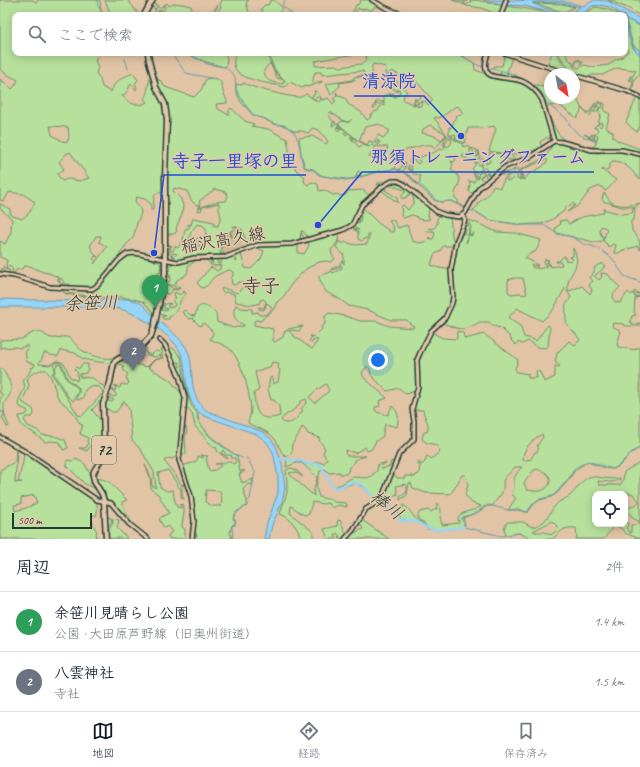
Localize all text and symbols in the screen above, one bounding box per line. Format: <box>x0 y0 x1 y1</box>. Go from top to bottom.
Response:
search box <box>12 12 628 56</box>
icon: search <box>26 23 48 45</box>
text: ここで検索 <box>58 26 133 45</box>
callout: 清涼院 <box>354 66 424 96</box>
north arrow <box>544 68 580 104</box>
text: 清涼院 <box>362 70 416 92</box>
callout: 那須トレーニングファーム <box>362 142 594 172</box>
callout: 寺子一里塚の里 <box>164 145 306 175</box>
text: 那須トレーニングファーム <box>370 146 586 168</box>
text: 寺子一里塚の里 <box>172 150 298 172</box>
street label: 稲沢高久線 <box>179 222 267 258</box>
district label: 寺子 <box>242 274 280 298</box>
pin: 1 <box>142 275 168 308</box>
water label: 余笹川 <box>64 291 118 315</box>
pin: 2 <box>120 338 146 371</box>
your location <box>368 350 388 370</box>
road number: 72 <box>92 436 116 464</box>
water label: 棒川 <box>366 485 408 525</box>
map controls <box>592 491 628 527</box>
button: locate <box>592 491 628 527</box>
scale bar <box>12 511 92 530</box>
text: 500 m <box>18 513 42 527</box>
text: 周辺 <box>16 557 50 578</box>
text: 2件 <box>605 559 624 575</box>
text: 余笹川見晴らし公園 <box>54 604 189 623</box>
text: 1 <box>26 614 32 630</box>
text: 1.4 km <box>594 614 624 630</box>
text: 公園 · 大田原芦野線（旧奥州街道） <box>54 626 258 642</box>
text: 八雲神社 <box>54 664 114 683</box>
text: 2 <box>26 674 32 690</box>
text: 1.5 km <box>594 674 624 690</box>
text: 寺社 <box>54 686 80 702</box>
tab: 地図 <box>92 720 114 760</box>
tab: 経路 <box>298 720 320 760</box>
tab: 保存済み <box>504 720 548 760</box>

